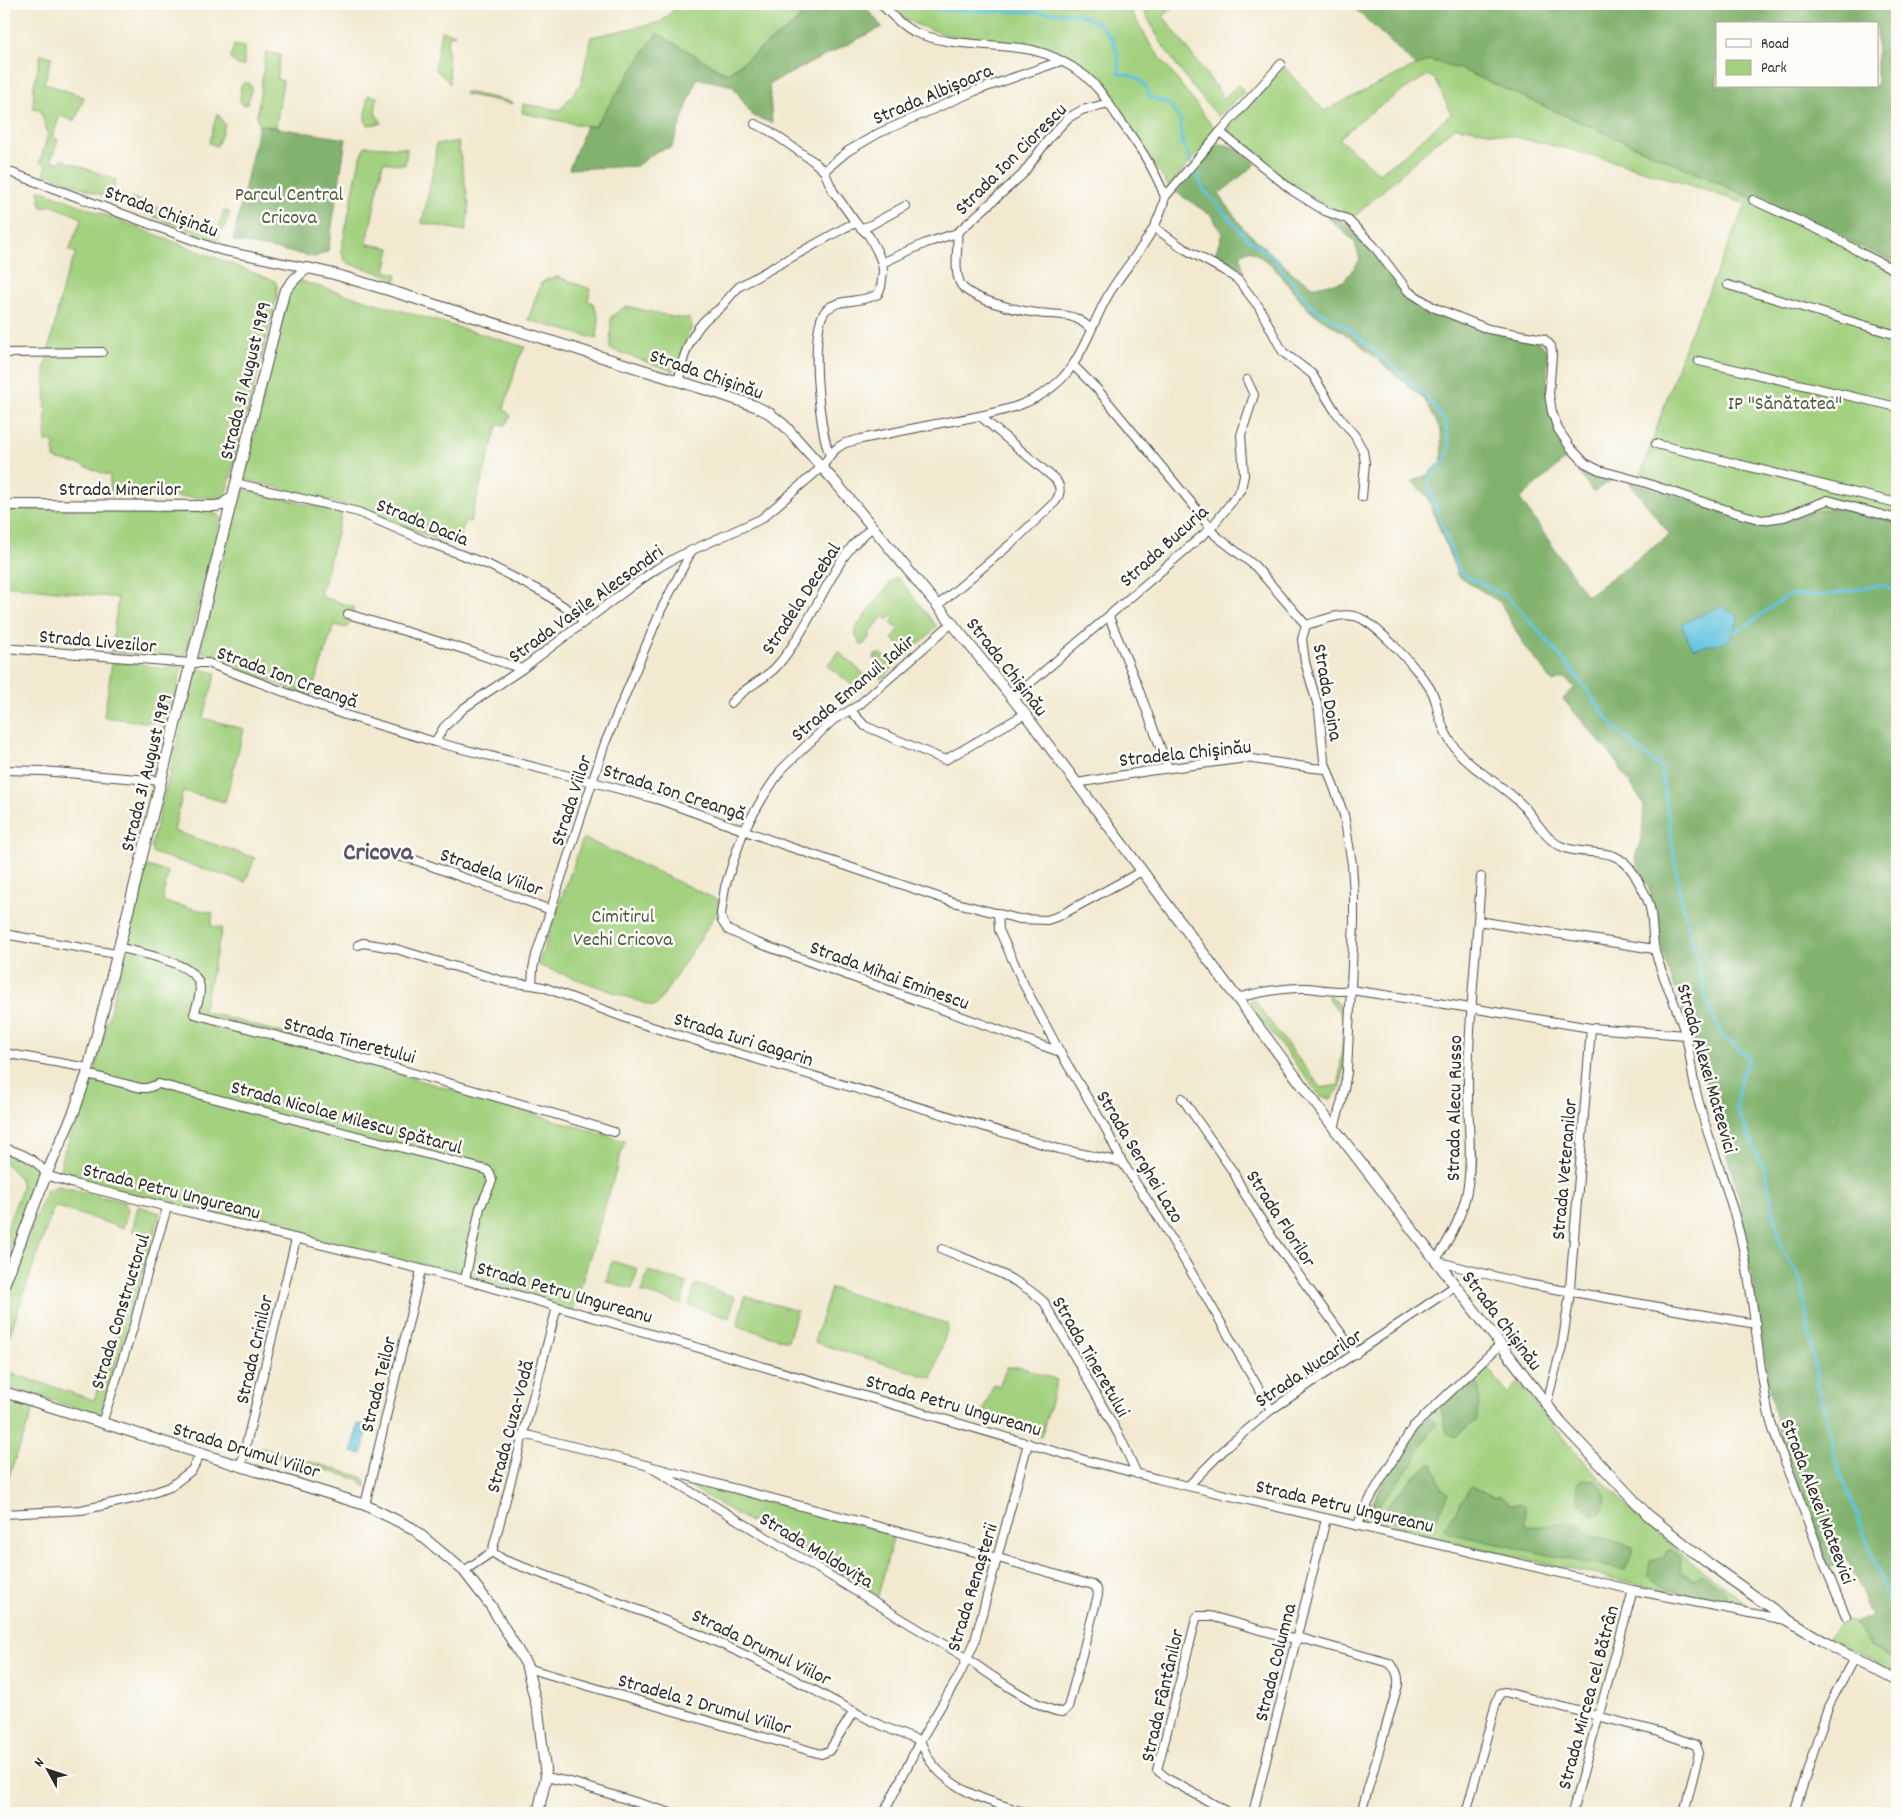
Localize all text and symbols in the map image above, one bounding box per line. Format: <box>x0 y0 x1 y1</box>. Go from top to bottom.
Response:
legend <box>1716 22 1878 88</box>
text: Road <box>1761 34 1789 56</box>
street label: Strada Albișoara <box>869 58 998 134</box>
text: Park <box>1761 58 1787 80</box>
street label: Strada Ion Ciorescu <box>950 98 1075 223</box>
street label: Strada Chișinău <box>100 179 222 246</box>
park label: Parcul Central Cricova <box>235 182 344 233</box>
street label: Strada 31 August 1989 <box>214 299 280 463</box>
street label: Strada Chișinău <box>645 343 767 408</box>
park label: IP "Sănătatea" <box>1728 391 1842 419</box>
street label: Strada Minerilor <box>59 477 182 505</box>
street label: Strada Dacia <box>372 493 473 555</box>
street label: Strada Bucuria <box>1114 499 1216 595</box>
street label: Stradela Decebal <box>756 538 849 661</box>
street label: Strada Vasile Alecsandri <box>503 539 670 671</box>
street label: Strada Chișinău <box>958 612 1053 723</box>
street label: Strada Livezilor <box>38 624 158 662</box>
street label: Strada Emanuil Iakir <box>786 629 922 750</box>
street label: Strada Ion Creangă <box>212 640 362 717</box>
street label: Strada Doina <box>1304 642 1348 744</box>
street label: Strada 31 August 1989 <box>115 691 181 855</box>
street label: Stradela Chişinău <box>1118 734 1253 776</box>
street label: Strada Viilor <box>545 751 601 850</box>
street label: Strada Ion Creangă <box>599 758 749 830</box>
district label: Cricova <box>343 836 414 872</box>
street label: Stradela Viilor <box>435 842 547 906</box>
park label: Cimitirul Vechi Cricova <box>573 904 673 955</box>
street label: Strada Mihai Eminescu <box>805 935 973 1019</box>
street label: Strada Alexei Mateevici <box>1668 981 1743 1157</box>
street label: Strada Iuri Gagarin <box>670 1006 816 1075</box>
street label: Strada Tineretului <box>280 1011 419 1073</box>
street label: Strada Alecu Russo <box>1441 1035 1471 1181</box>
street label: Strada Nicolae Milescu Spătarul <box>227 1075 465 1163</box>
street label: Strada Serghei Lazo <box>1088 1086 1189 1229</box>
street label: Strada Veteranilor <box>1546 1097 1586 1241</box>
street label: Strada Petru Ungureanu <box>80 1157 263 1229</box>
street label: Strada Florilor <box>1237 1165 1322 1274</box>
street label: Strada Constructorul <box>85 1230 159 1393</box>
street label: Strada Petru Ungureanu <box>473 1255 655 1332</box>
street label: Strada Chișinău <box>1454 1266 1548 1378</box>
street label: Strada Crinilor <box>230 1292 282 1407</box>
street label: Strada Tineretului <box>1043 1292 1136 1423</box>
street label: Strada Nucarilor <box>1250 1323 1370 1416</box>
street label: Strada Teilor <box>354 1333 405 1436</box>
street label: Strada Cuza-Vodă <box>481 1357 543 1496</box>
street label: Strada Petru Ungureanu <box>862 1368 1044 1445</box>
street label: Strada Alexei Mateevici <box>1772 1415 1861 1589</box>
street label: Strada Drumul Viilor <box>169 1416 324 1488</box>
street label: Strada Petru Ungureanu <box>1253 1474 1436 1542</box>
street label: Strada Moldovița <box>753 1506 878 1597</box>
street label: Strada Renașterii <box>941 1520 1007 1655</box>
street label: Strada Columna <box>1249 1600 1305 1725</box>
street label: Strada Drumul Viilor <box>686 1603 836 1695</box>
street label: Strada Mircea cel Bătrân <box>1552 1603 1628 1793</box>
street label: Strada Fântânilor <box>1135 1626 1193 1765</box>
street label: Stradela 2 Drumul Viilor <box>614 1668 795 1744</box>
north arrow <box>22 1744 72 1794</box>
text: N <box>30 1754 50 1772</box>

